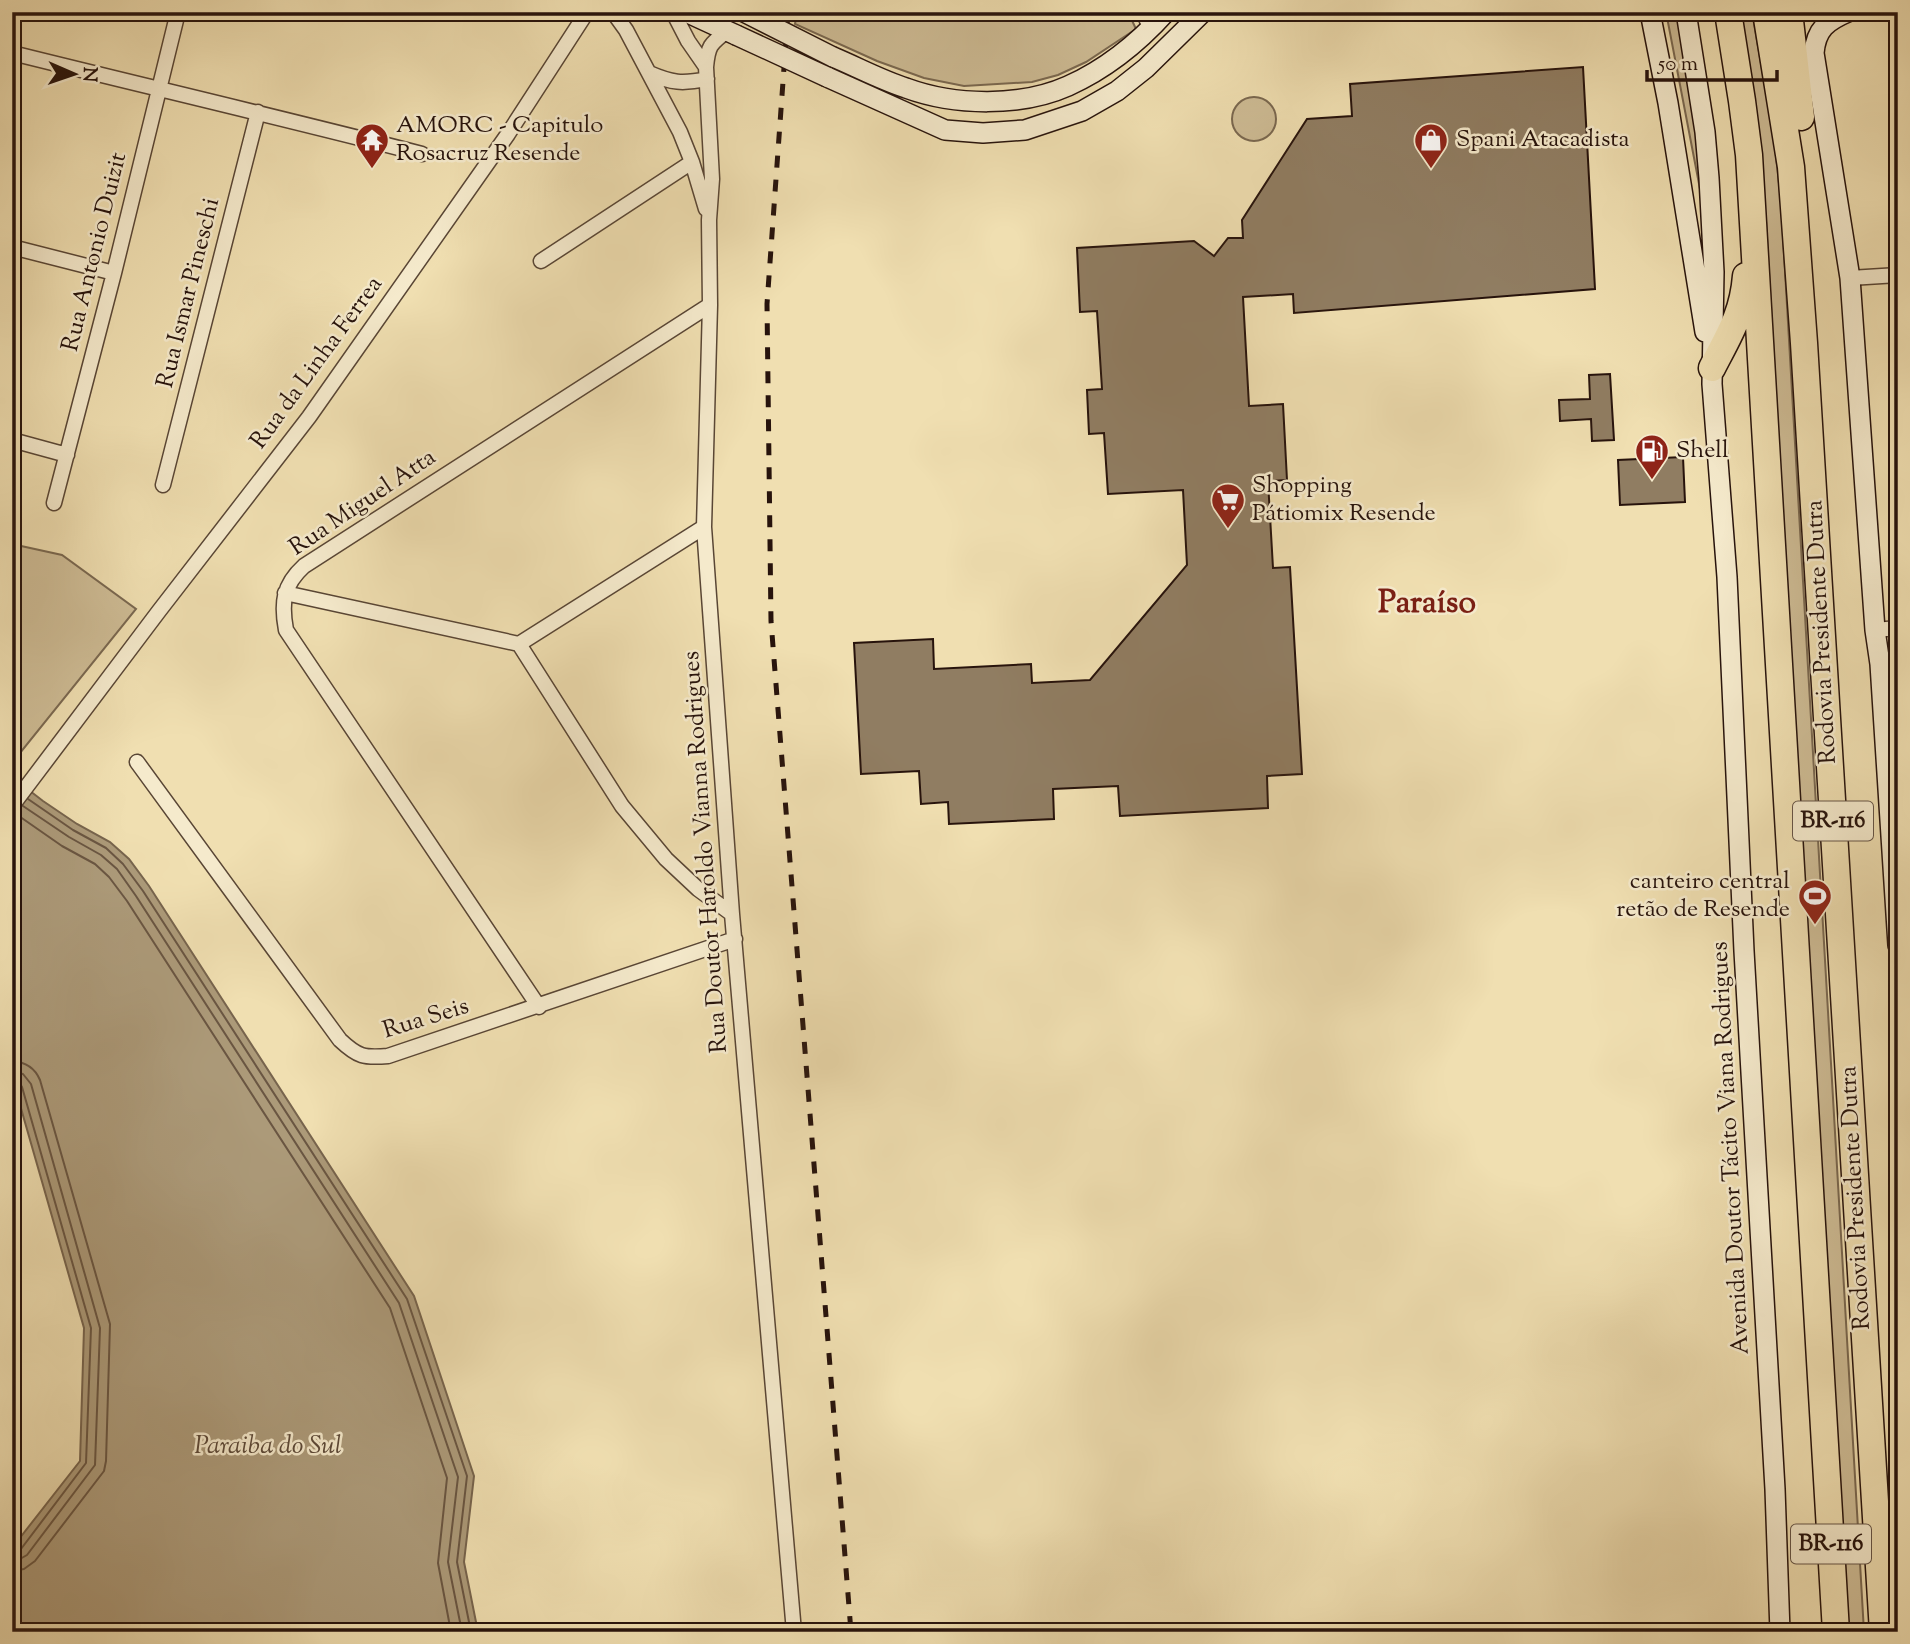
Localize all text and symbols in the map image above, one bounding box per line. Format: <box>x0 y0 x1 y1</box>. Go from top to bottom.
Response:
north arrow <box>38 38 108 108</box>
scale bar <box>1647 38 1777 82</box>
text: 50 m <box>1657 50 1698 80</box>
text: N <box>75 66 102 83</box>
place label: AMORC - Capitulo Rosacruz Resende <box>396 109 603 171</box>
temple icon: AMORC - Capitulo Rosacruz Resende <box>353 121 391 170</box>
shop icon: Spani Atacadista <box>1412 121 1450 170</box>
place label: Spani Atacadista <box>1456 123 1630 157</box>
street label: Rua Antonio Duizit <box>54 149 136 355</box>
street label: Rua Ismar Pineschi <box>149 194 229 392</box>
street label: Rua da Linha Ferrea <box>243 270 391 456</box>
fuel station icon: Shell <box>1633 432 1671 481</box>
place label: Shell <box>1676 434 1729 468</box>
street label: Rua Miguel Atta <box>283 441 443 565</box>
place label: Shopping Pátiomix Resende <box>1252 469 1436 531</box>
supermarket icon: Shopping Pátiomix Resende <box>1209 481 1247 530</box>
street label: Rodovia Presidente Dutra <box>1798 499 1846 765</box>
district label: Paraíso <box>1378 581 1476 627</box>
street label: Rua Doutor Haroldo Vianna Rodrigues <box>675 650 737 1054</box>
road number: BR-116 <box>1793 802 1873 841</box>
place label: canteiro central retão de Resende <box>1616 865 1790 927</box>
sports icon: canteiro central retão de Resende <box>1796 877 1834 926</box>
street label: Avenida Doutor Tácito Viana Rodrigues <box>1703 941 1759 1355</box>
street label: Rua Seis <box>379 990 473 1048</box>
street label: Rodovia Presidente Dutra <box>1832 1065 1880 1331</box>
water label: Paraiba do Sul <box>194 1428 342 1465</box>
road number: BR-116 <box>1791 1525 1871 1564</box>

